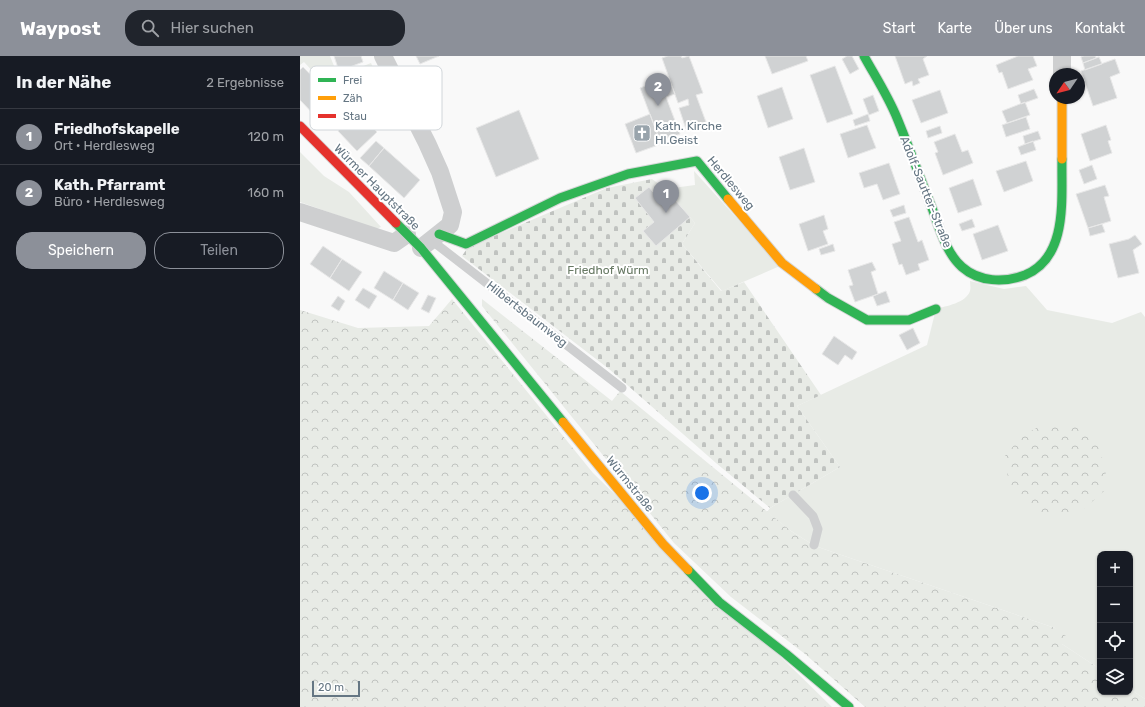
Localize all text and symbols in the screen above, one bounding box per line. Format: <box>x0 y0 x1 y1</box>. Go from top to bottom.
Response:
search box <box>125 10 405 46</box>
text: Waypost <box>20 17 101 40</box>
icon: search <box>139 17 161 39</box>
text: Hier suchen <box>171 19 254 37</box>
text: Start <box>883 20 916 37</box>
text: Karte <box>938 20 972 37</box>
text: Über uns <box>994 20 1053 37</box>
text: Kontakt <box>1075 20 1125 37</box>
legend <box>310 66 442 130</box>
north arrow <box>1049 68 1085 104</box>
text: In der Nähe <box>16 72 111 92</box>
pin: 2 <box>645 73 671 106</box>
text: Frei <box>343 74 362 87</box>
text: 2 Ergebnisse <box>206 75 284 90</box>
text: Zäh <box>343 92 362 105</box>
text: Stau <box>343 110 367 123</box>
place label: Kath. Kirche Hl.Geist <box>655 119 722 147</box>
text: Friedhofskapelle <box>54 120 180 138</box>
church icon: Kath. Kirche Hl.Geist <box>632 123 652 143</box>
text: 1 <box>26 129 32 144</box>
text: 120 m <box>248 129 284 144</box>
street label: Adolf-Sautter-Straße <box>897 134 955 250</box>
text: Ort · Herdlesweg <box>54 138 155 153</box>
street label: Würmer Hauptstraße <box>331 141 423 233</box>
street label: Herdlesweg <box>704 153 758 213</box>
text: Kath. Pfarramt <box>54 176 165 194</box>
pin: 1 <box>653 180 679 213</box>
text: 2 <box>25 185 33 200</box>
text: 160 m <box>248 185 284 200</box>
text: Büro · Herdlesweg <box>54 194 165 209</box>
button: Speichern <box>16 232 146 269</box>
button: Teilen <box>154 232 284 269</box>
park label: Friedhof Würm <box>567 263 649 277</box>
street label: Hilbertsbaumweg <box>484 278 570 350</box>
street label: Würmstraße <box>603 453 657 515</box>
your location <box>692 483 712 503</box>
map controls <box>1097 551 1133 695</box>
button: + <box>1097 551 1133 587</box>
button: − <box>1097 587 1133 623</box>
button: locate <box>1097 623 1133 659</box>
button: layers <box>1097 659 1133 695</box>
scale bar <box>312 679 360 698</box>
text: 20 m <box>318 681 344 694</box>

